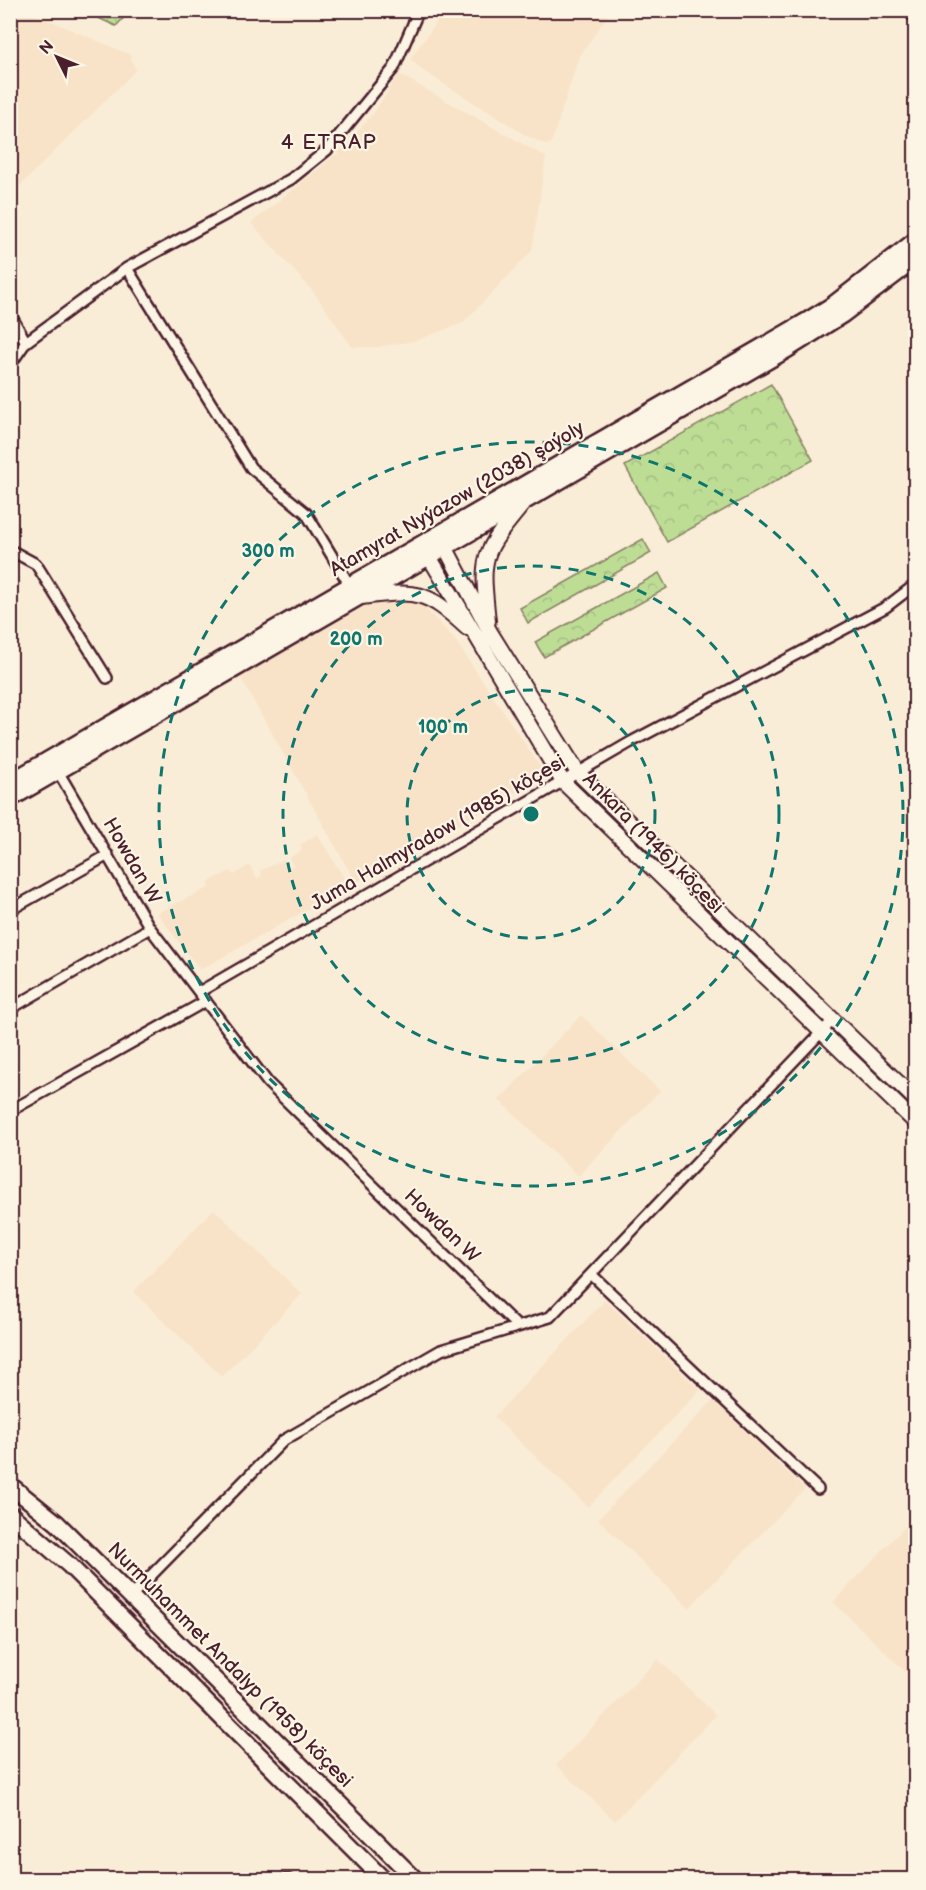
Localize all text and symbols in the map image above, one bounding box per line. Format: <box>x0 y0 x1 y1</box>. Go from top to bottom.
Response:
north arrow <box>27 27 87 87</box>
text: N <box>36 37 58 59</box>
district label: 4 ETRAP <box>281 130 377 155</box>
street label: Atamyrat Nyýazow (2038) şaýoly <box>326 416 588 582</box>
text: 300 m <box>241 541 295 562</box>
text: 200 m <box>329 629 383 650</box>
text: 100 m <box>418 717 468 738</box>
street label: Juma Halmyradow (1985) köçesi <box>306 750 570 916</box>
street label: Ankara (1946) köçesi <box>578 768 728 918</box>
centre of rings <box>521 804 541 824</box>
street label: Howdan W <box>98 813 166 909</box>
street label: Howdan W <box>399 1184 485 1268</box>
street label: Nurmuhammet Andalyp (1958) köçesi <box>102 1537 358 1793</box>

